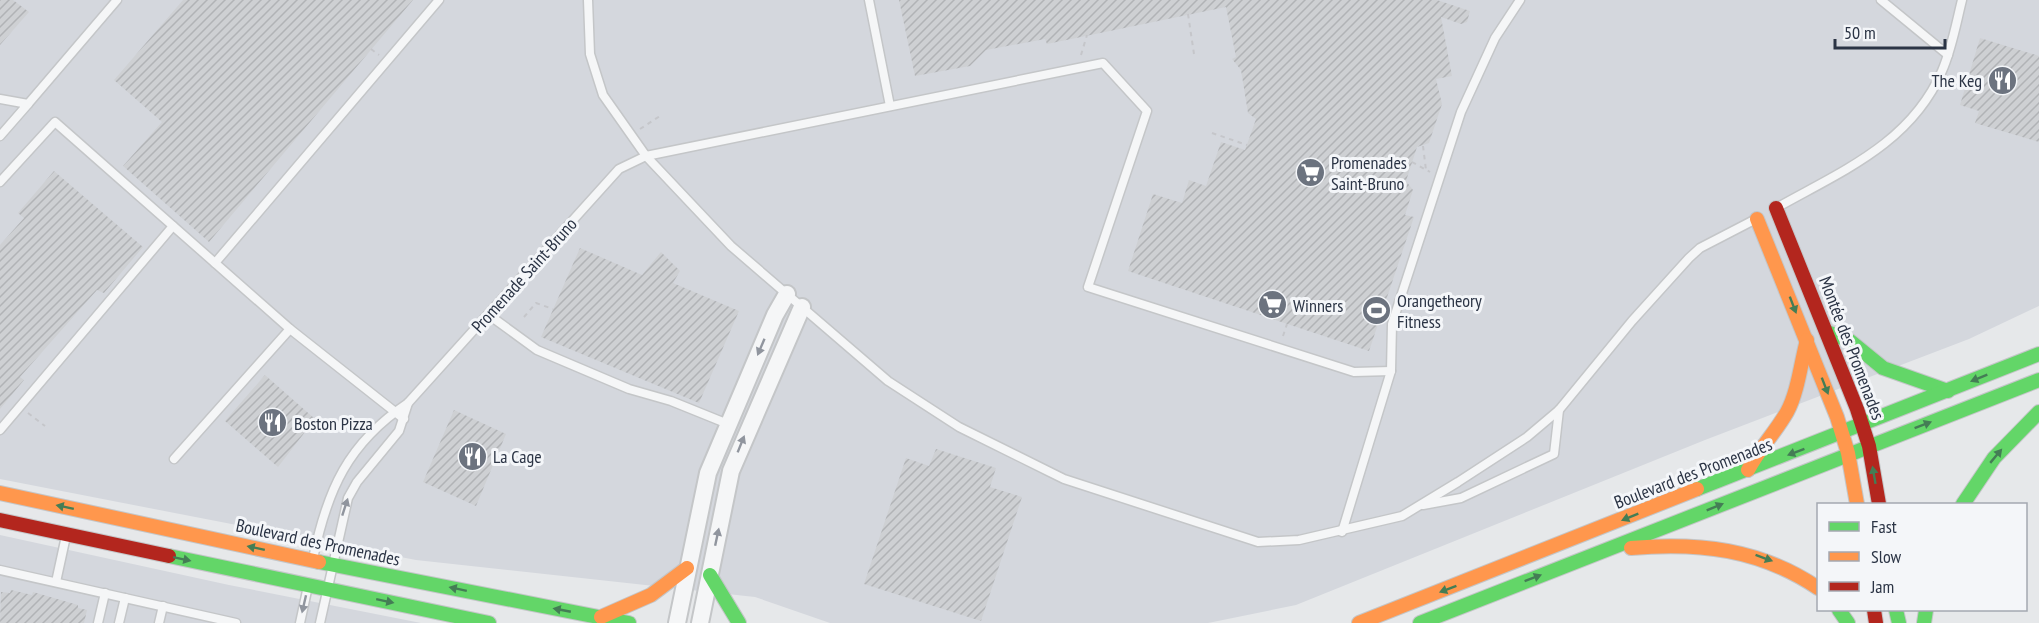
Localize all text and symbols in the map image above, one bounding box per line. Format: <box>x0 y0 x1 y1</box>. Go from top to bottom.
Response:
scale bar <box>1835 12 1944 50</box>
text: 50 m <box>1844 21 1876 44</box>
restaurant icon: The Keg <box>1987 64 2019 96</box>
place label: The Keg <box>1932 69 1982 92</box>
place label: Promenades Saint-Bruno <box>1331 151 1407 195</box>
supermarket icon: Promenades Saint-Bruno <box>1294 156 1326 188</box>
street label: Promenade Saint-Bruno <box>466 213 582 337</box>
street label: Montée des Promenades <box>1814 273 1890 423</box>
supermarket icon: Winners <box>1256 289 1288 321</box>
place label: Orangetheory Fitness <box>1397 289 1482 333</box>
place label: Winners <box>1293 294 1343 317</box>
sports icon: Orangetheory Fitness <box>1360 294 1392 326</box>
one-way arrow <box>1789 296 1799 314</box>
one-way arrow <box>756 338 766 356</box>
one-way arrow <box>1970 373 1988 383</box>
one-way arrow <box>1820 378 1830 396</box>
restaurant icon: Boston Pizza <box>257 407 289 439</box>
place label: Boston Pizza <box>294 412 373 435</box>
one-way arrow <box>1914 420 1932 429</box>
street label: Boulevard des Promenades <box>1611 432 1775 514</box>
one-way arrow <box>736 435 746 453</box>
restaurant icon: La Cage <box>456 440 488 472</box>
place label: La Cage <box>493 445 542 468</box>
one-way arrow <box>1786 447 1804 457</box>
one-way arrow <box>1989 449 2002 464</box>
one-way arrow <box>1870 466 1879 485</box>
one-way arrow <box>341 498 350 516</box>
one-way arrow <box>1706 501 1724 511</box>
one-way arrow <box>55 502 74 511</box>
legend <box>1817 503 2027 611</box>
one-way arrow <box>1620 512 1638 522</box>
street label: Boulevard des Promenades <box>234 513 402 571</box>
text: Fast <box>1871 515 1897 538</box>
one-way arrow <box>713 528 722 547</box>
one-way arrow <box>246 543 265 553</box>
text: Slow <box>1871 545 1902 568</box>
one-way arrow <box>1755 554 1773 564</box>
one-way arrow <box>173 555 191 565</box>
one-way arrow <box>1524 573 1542 583</box>
text: Jam <box>1870 575 1894 598</box>
one-way arrow <box>448 584 467 593</box>
one-way arrow <box>1439 584 1457 594</box>
one-way arrow <box>299 595 308 614</box>
one-way arrow <box>376 597 394 607</box>
one-way arrow <box>552 605 571 614</box>

